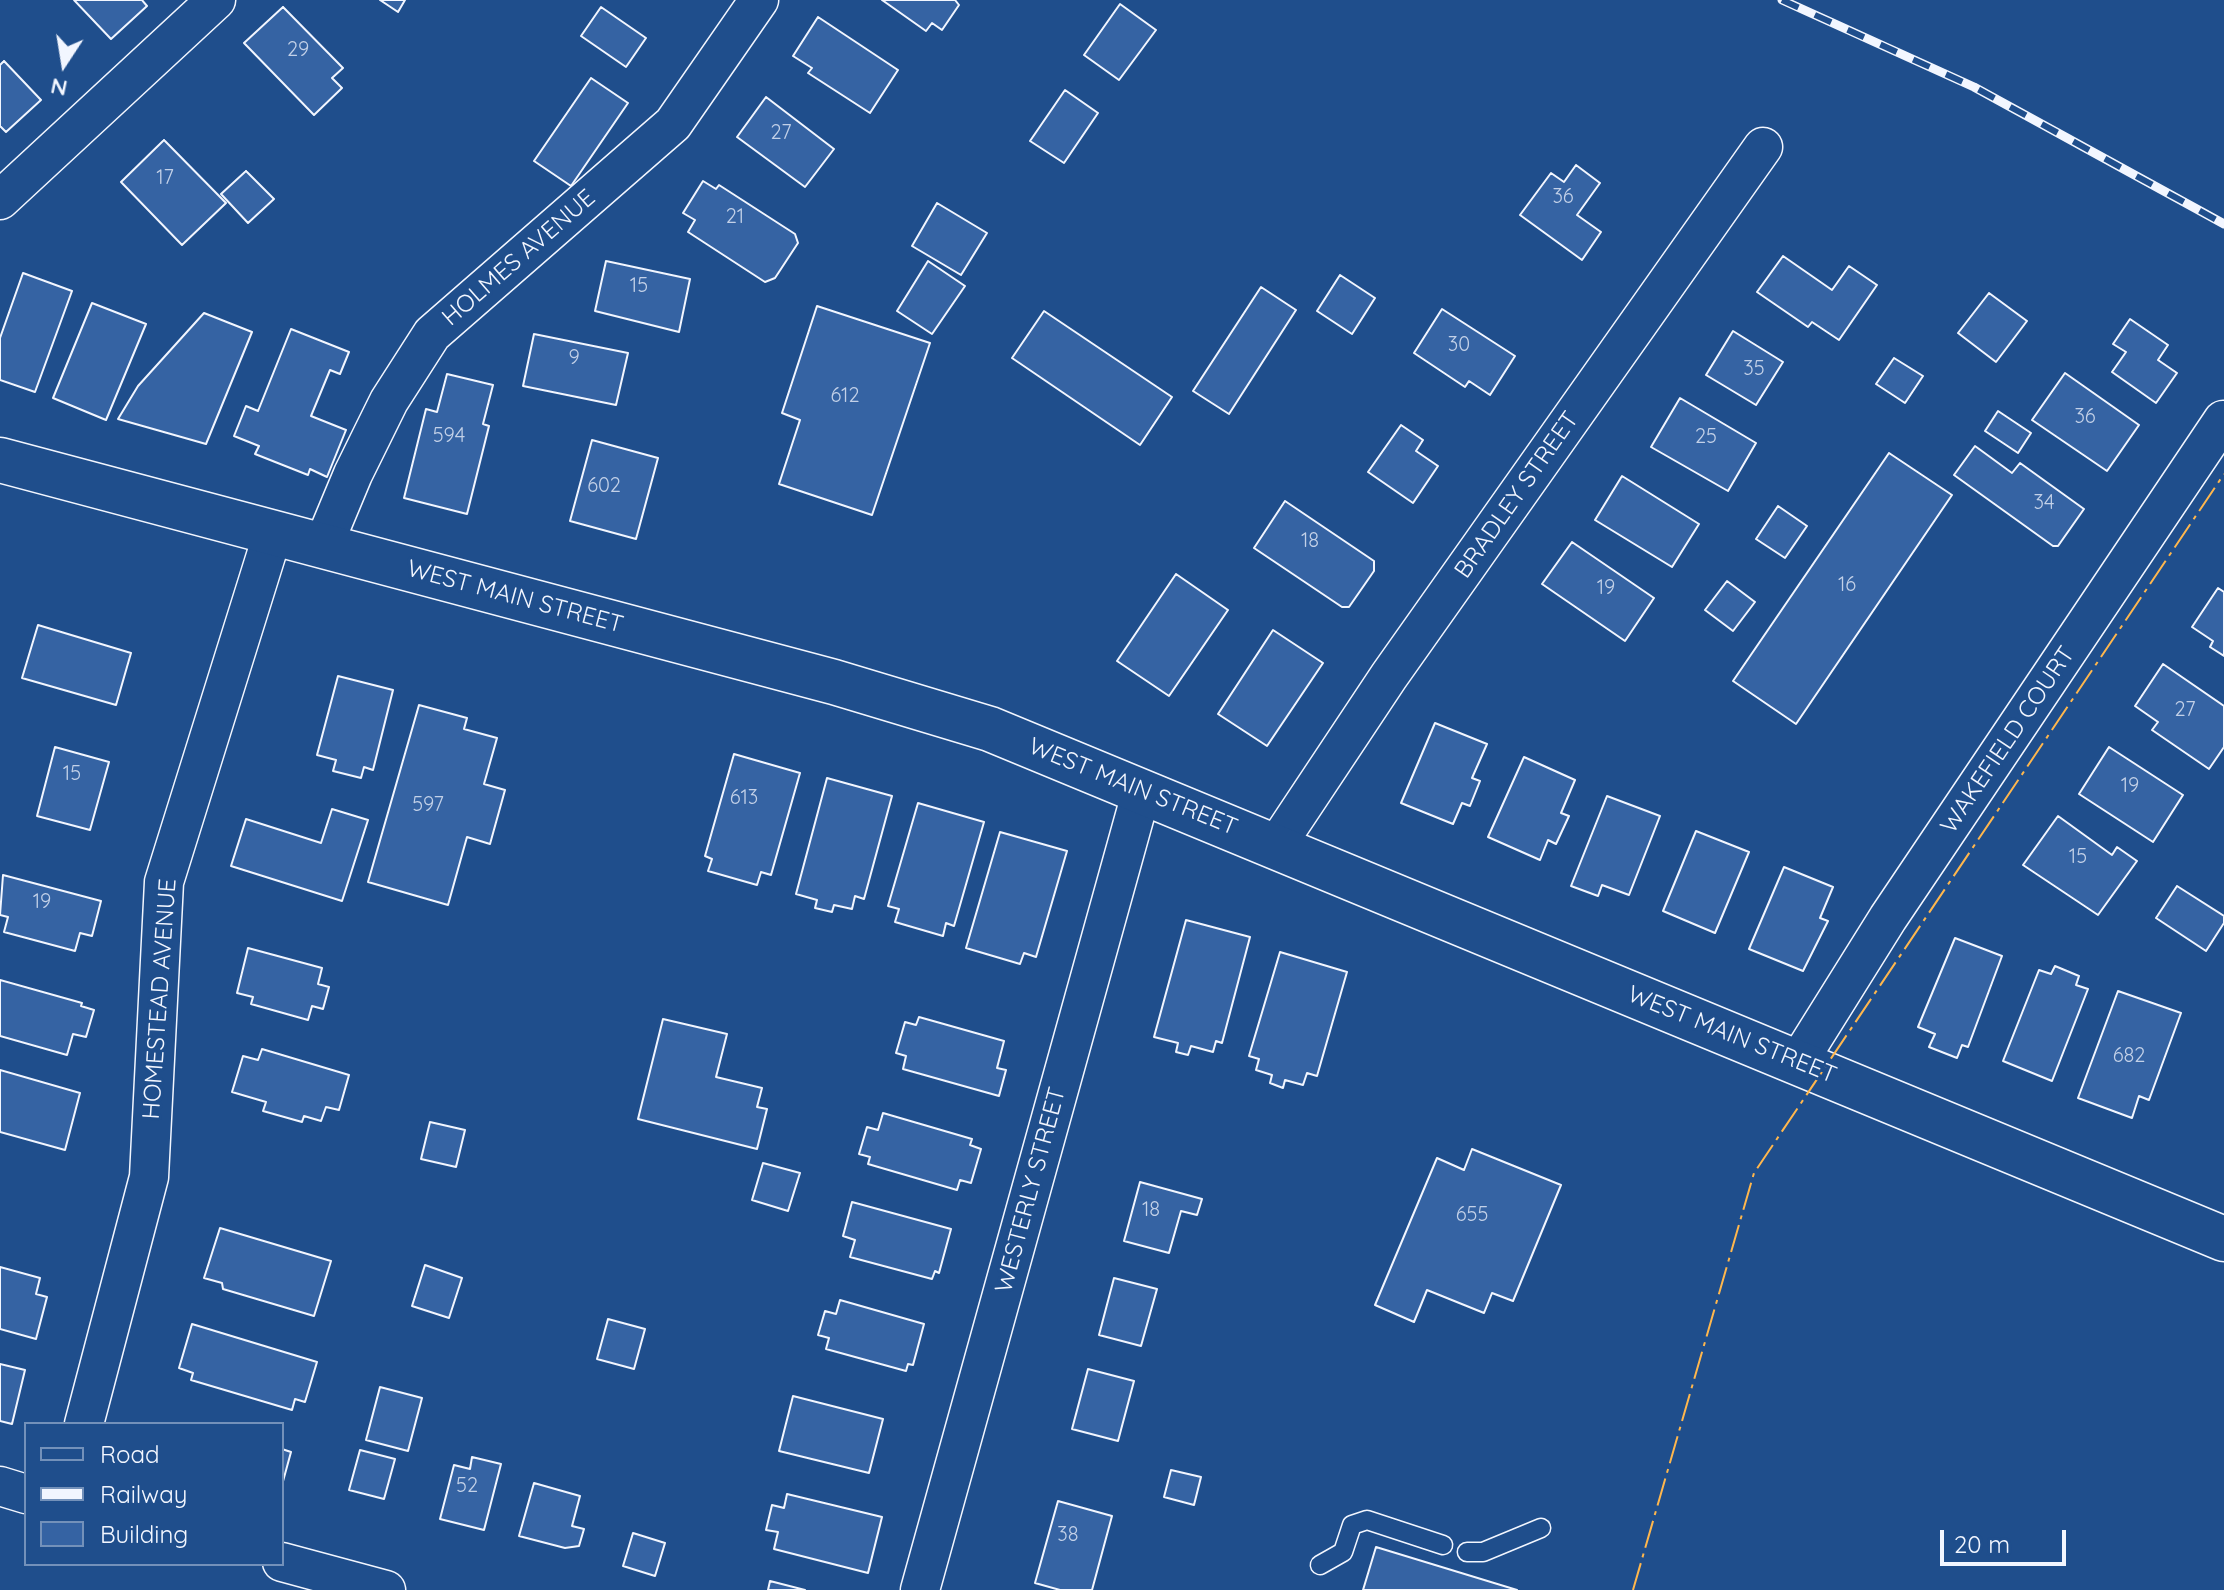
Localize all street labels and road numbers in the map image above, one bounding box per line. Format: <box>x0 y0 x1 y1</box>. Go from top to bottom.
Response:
street label: HOLMES AVENUE <box>437 184 601 332</box>
street label: BRADLEY STREET <box>1449 406 1585 584</box>
street label: WEST MAIN STREET <box>404 554 626 640</box>
street label: WAKEFIELD COURT <box>1935 641 2081 839</box>
street label: WEST MAIN STREET <box>1024 732 1242 842</box>
street label: HOMESTEAD AVENUE <box>137 878 183 1120</box>
street label: WEST MAIN STREET <box>1623 980 1841 1090</box>
street label: WESTERLY STREET <box>990 1084 1072 1296</box>

